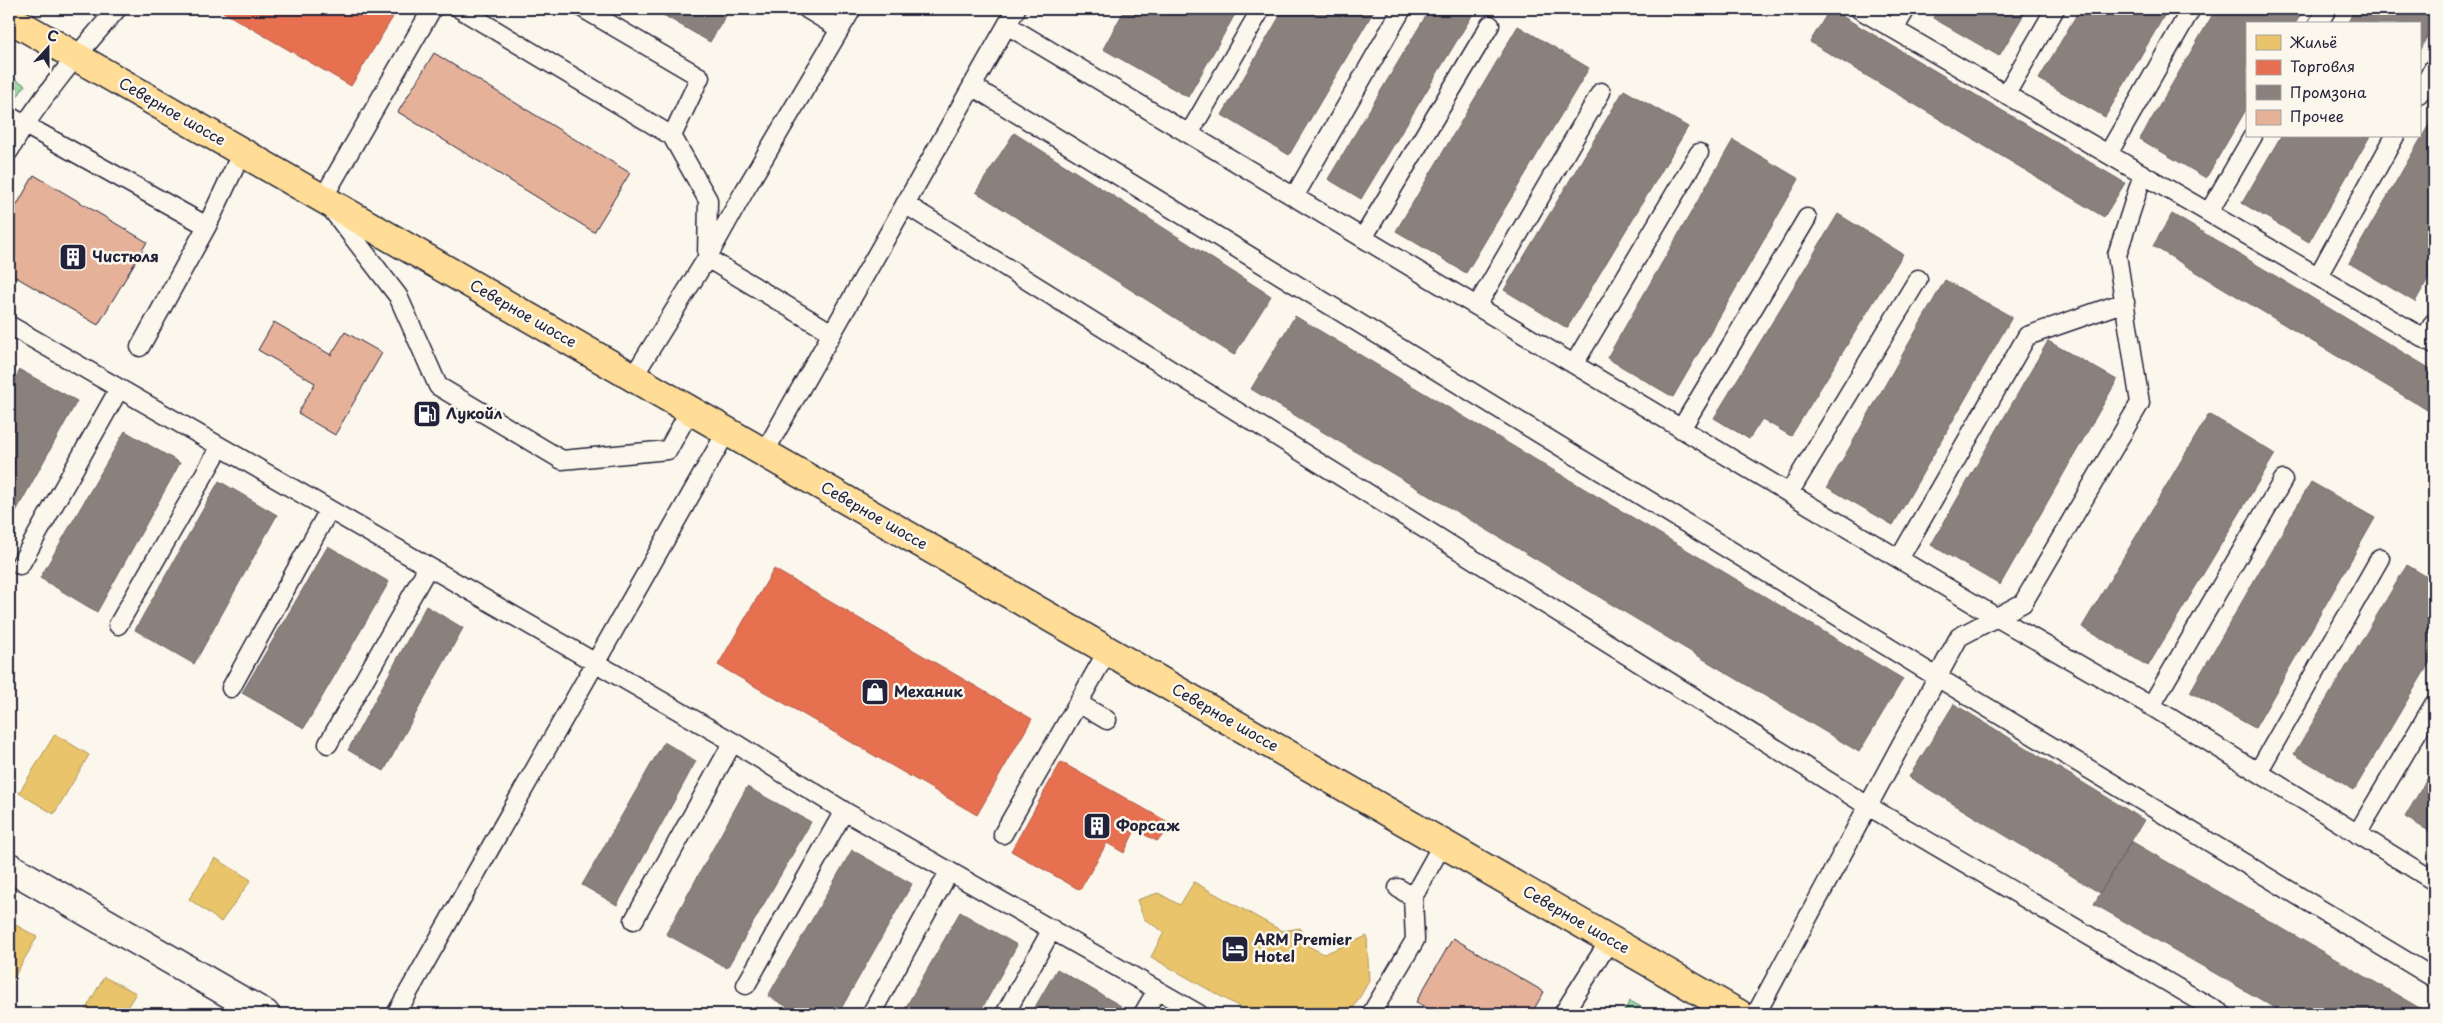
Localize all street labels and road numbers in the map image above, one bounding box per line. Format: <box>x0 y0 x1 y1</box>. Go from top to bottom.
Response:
street label: Северное шоссе <box>115 71 230 151</box>
street label: Северное шоссе <box>466 273 581 353</box>
street label: Северное шоссе <box>817 475 932 555</box>
street label: Северное шоссе <box>1168 677 1283 757</box>
street label: Северное шоссе <box>1519 879 1634 959</box>

